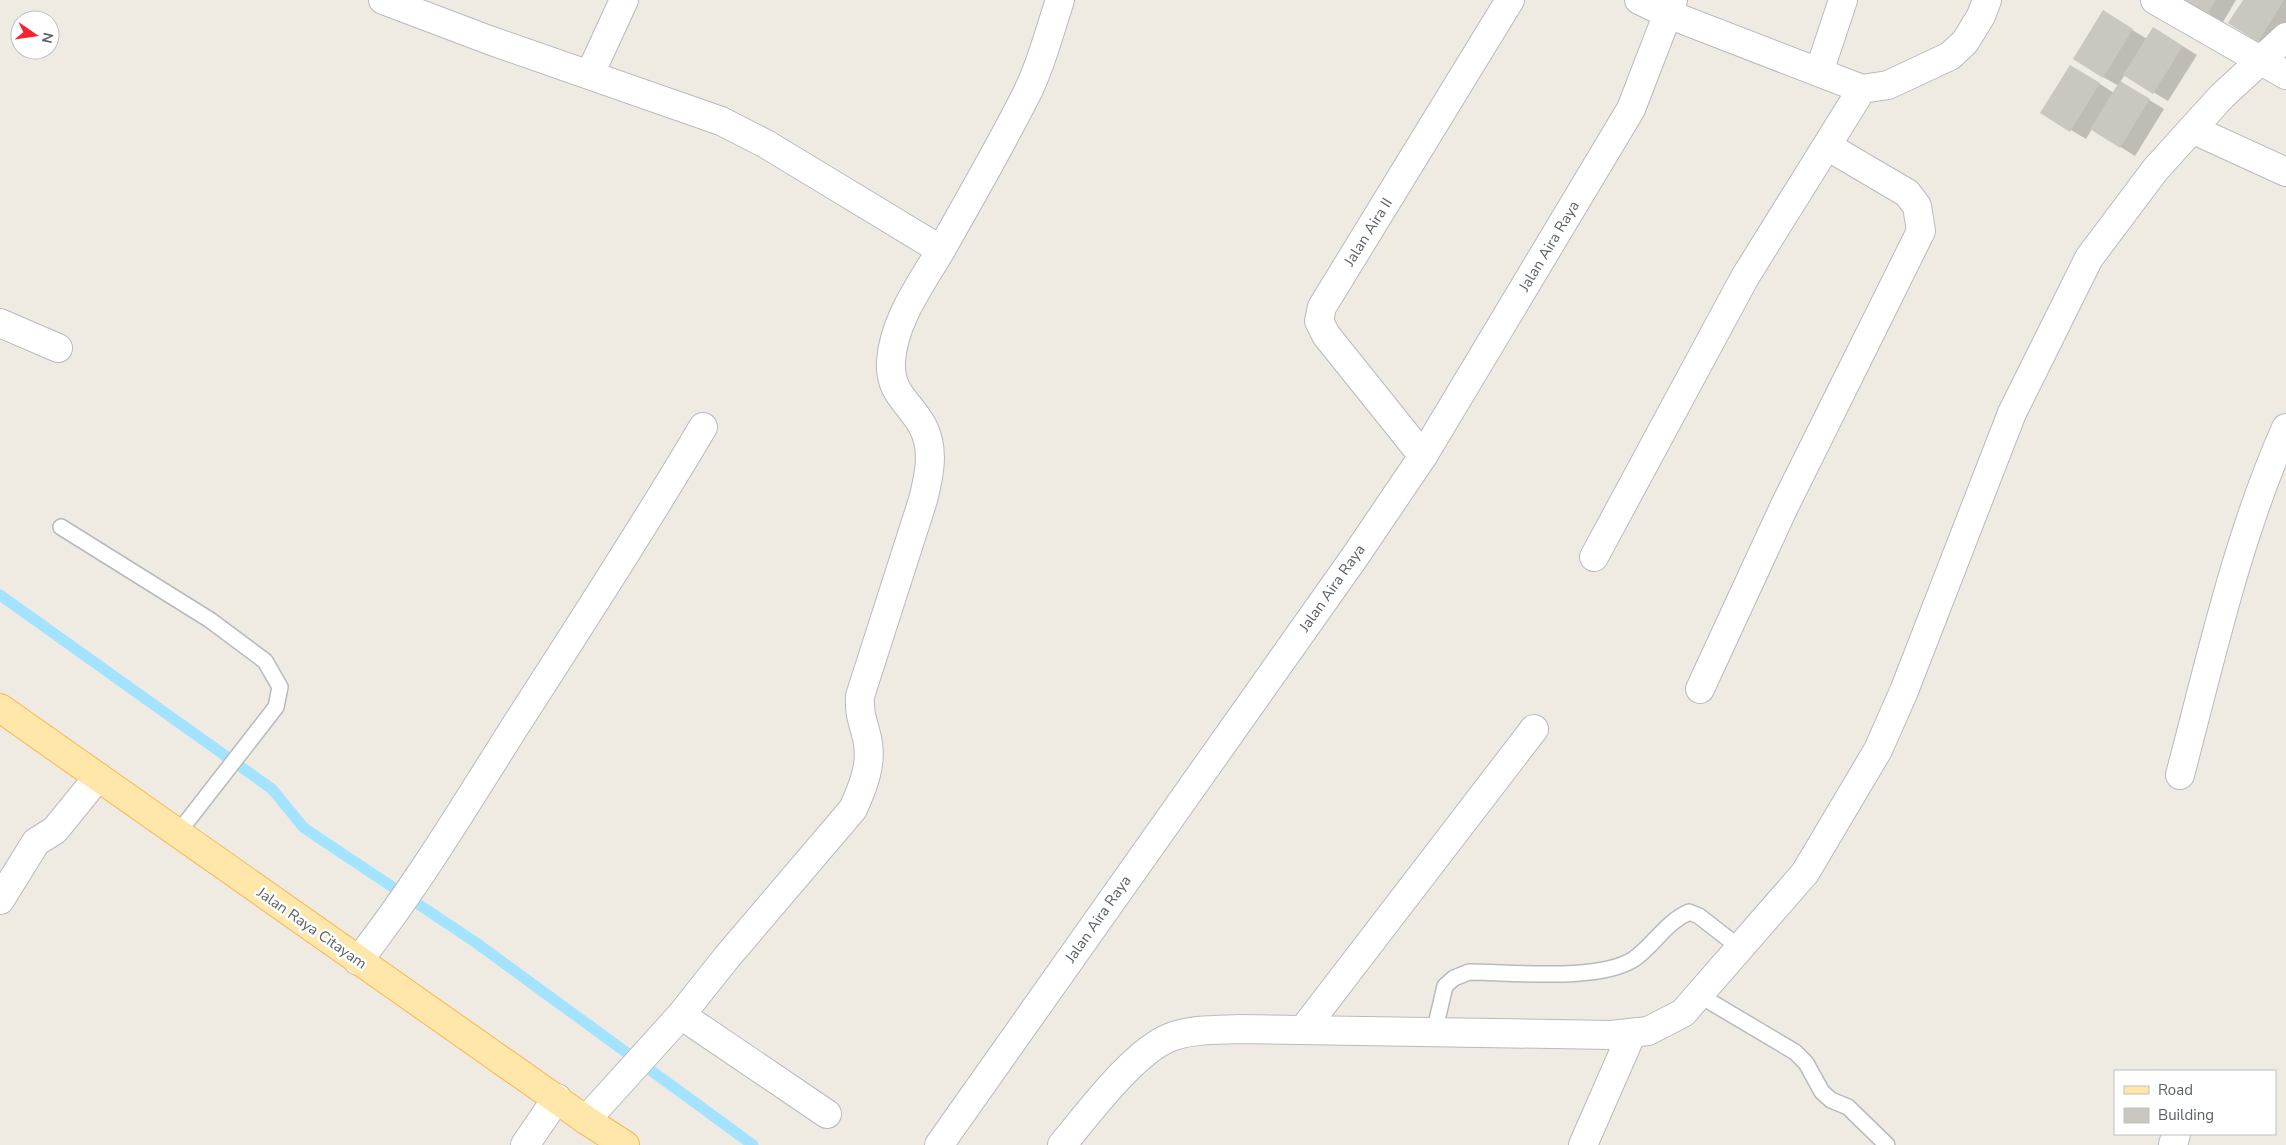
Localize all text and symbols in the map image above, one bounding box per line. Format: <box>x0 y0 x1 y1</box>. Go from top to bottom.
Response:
north arrow <box>10 10 60 60</box>
text: N <box>37 31 58 45</box>
street label: Jalan Aira II <box>1339 194 1397 271</box>
street label: Jalan Aira Raya <box>1514 197 1584 296</box>
street label: Jalan Aira Raya <box>1294 540 1370 637</box>
street label: Jalan Aira Raya <box>1060 871 1136 968</box>
street label: Jalan Raya Citayam <box>252 882 371 973</box>
legend <box>2114 1070 2276 1135</box>
text: Road <box>2158 1080 2193 1100</box>
text: Building <box>2158 1105 2214 1125</box>

